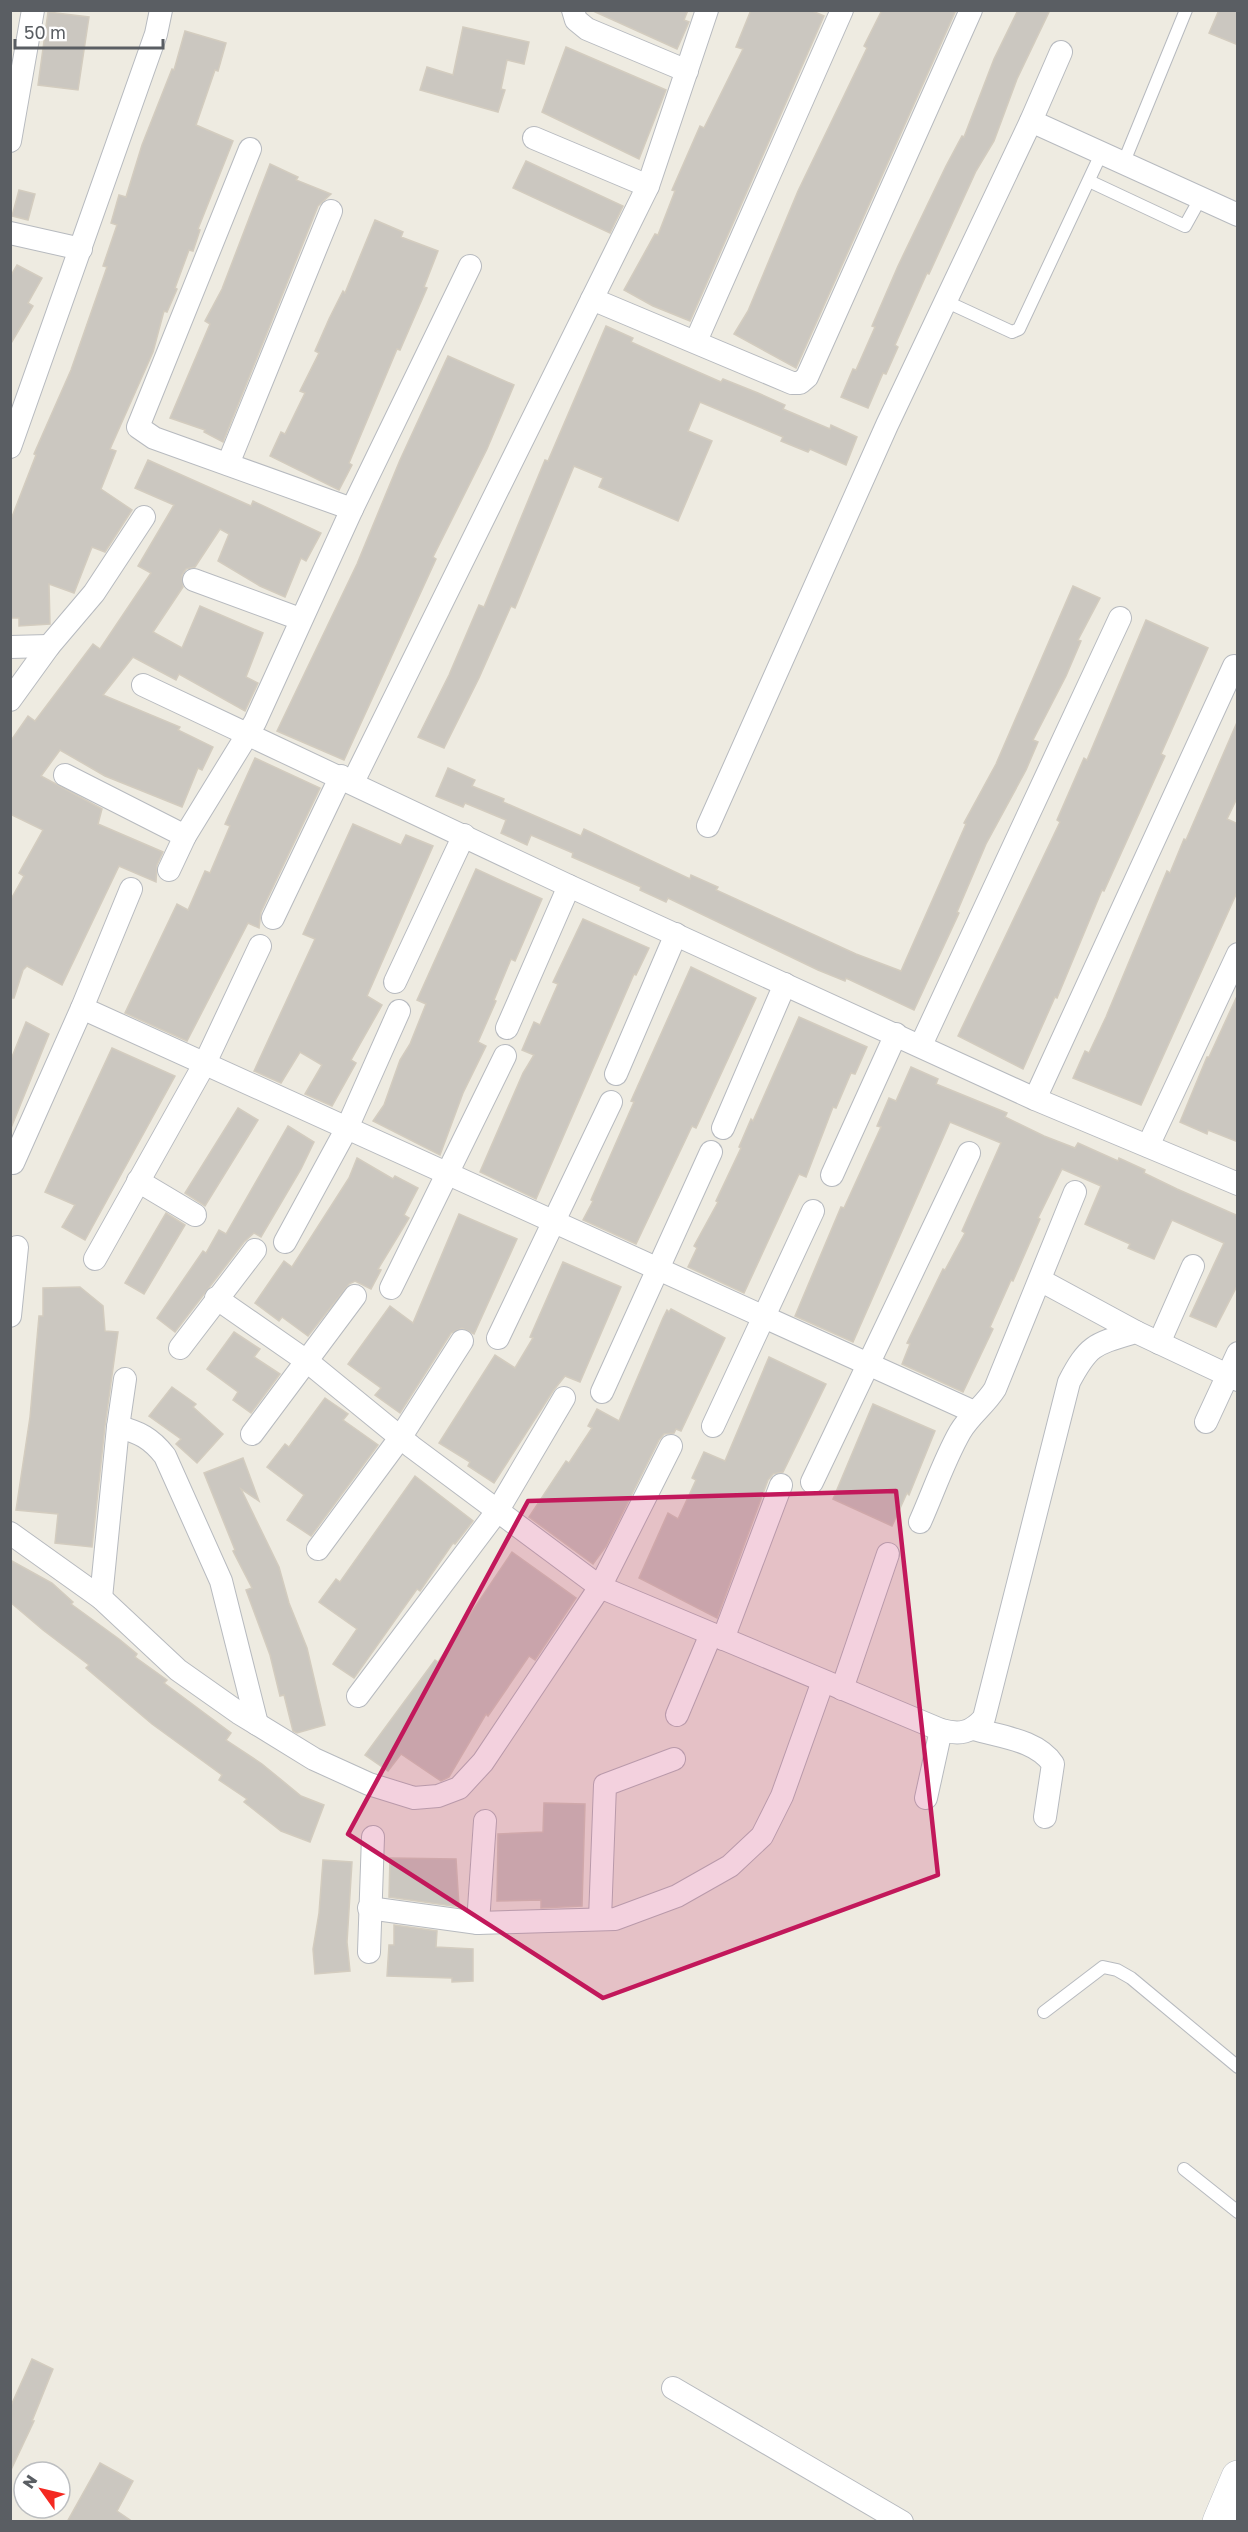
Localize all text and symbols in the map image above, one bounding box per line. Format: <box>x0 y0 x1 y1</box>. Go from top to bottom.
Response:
scale bar <box>15 12 164 50</box>
text: 50 m <box>24 21 66 43</box>
north arrow <box>12 2460 72 2520</box>
text: N <box>18 2471 41 2492</box>

